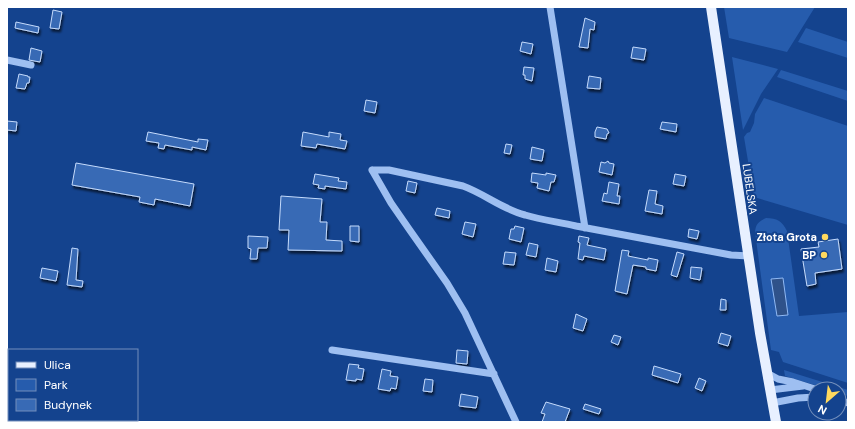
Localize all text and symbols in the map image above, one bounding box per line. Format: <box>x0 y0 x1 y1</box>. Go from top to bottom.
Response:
street label: LUBELSKA <box>740 163 760 215</box>
place label: Złota Grota <box>756 230 817 244</box>
marker: Złota Grota <box>820 232 830 242</box>
place label: BP <box>802 248 816 262</box>
marker: BP <box>819 250 829 260</box>
legend <box>8 349 138 421</box>
text: Ulica <box>44 357 71 373</box>
text: Park <box>44 377 68 393</box>
north arrow <box>807 381 847 421</box>
text: Budynek <box>44 397 92 413</box>
text: N <box>815 402 829 418</box>

